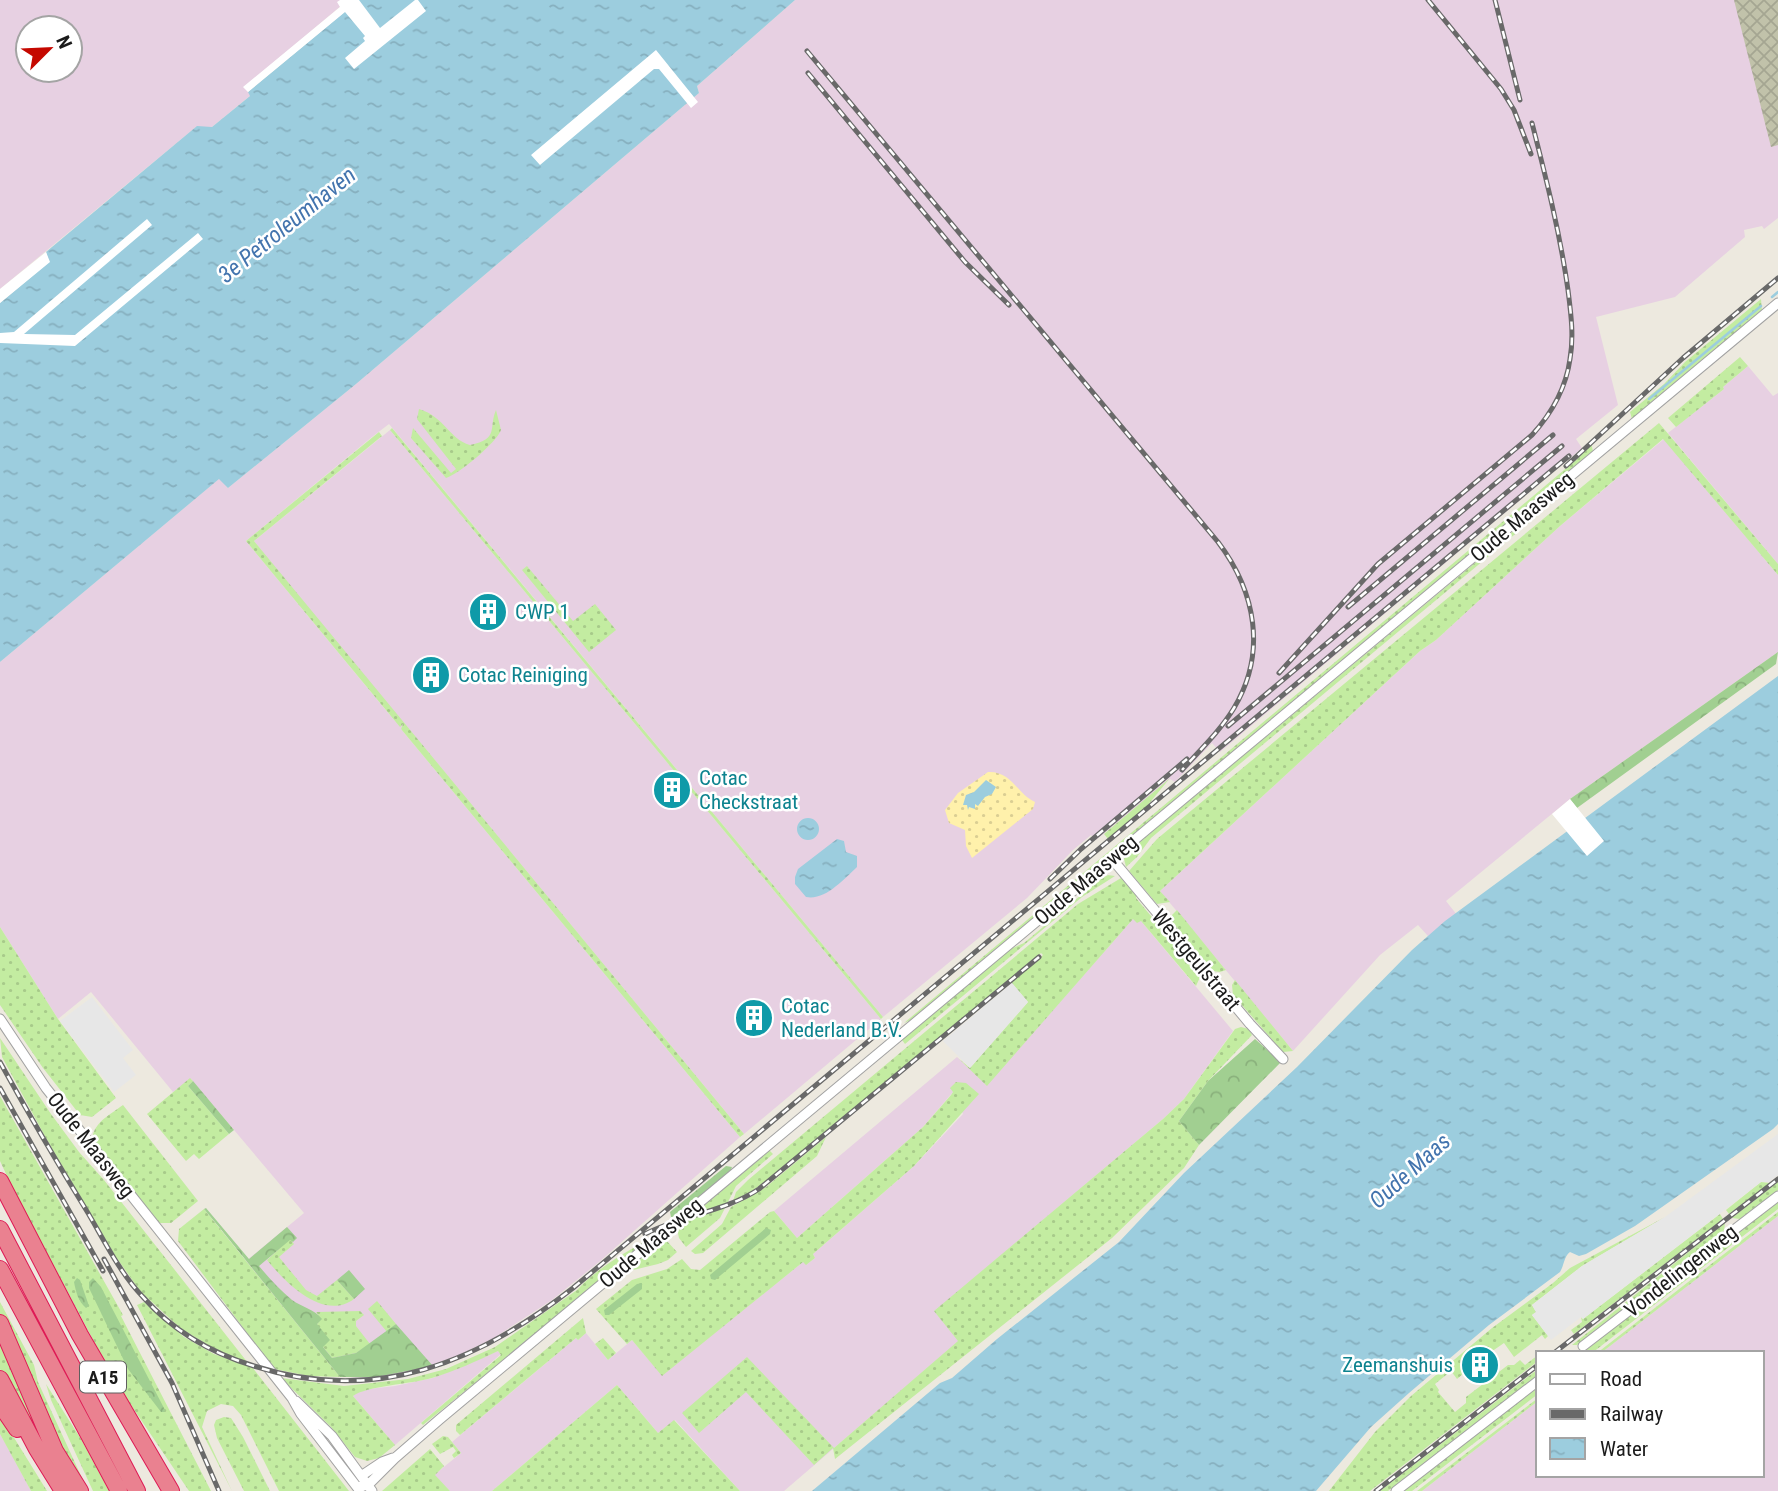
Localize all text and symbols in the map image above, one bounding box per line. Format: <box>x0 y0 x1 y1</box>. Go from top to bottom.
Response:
north arrow <box>14 14 84 84</box>
text: N <box>51 32 77 52</box>
water label: 3e Petroleumhaven <box>213 161 361 289</box>
street label: Oude Maasweg <box>1466 467 1578 567</box>
building icon: CWP 1 <box>467 591 509 633</box>
place label: CWP 1 <box>515 600 570 624</box>
building icon: Cotac Reiniging <box>410 654 452 696</box>
place label: Cotac Reiniging <box>458 663 588 687</box>
place label: Cotac Checkstraat <box>699 766 798 814</box>
building icon: Cotac Checkstraat <box>651 769 693 811</box>
street label: Oude Maasweg <box>1030 830 1142 930</box>
street label: Westgeulstraat <box>1147 905 1245 1015</box>
place label: Cotac Nederland B.V. <box>781 994 903 1042</box>
building icon: Cotac Nederland B.V. <box>733 997 775 1039</box>
street label: Oude Maasweg <box>42 1087 140 1203</box>
water label: Oude Maas <box>1364 1128 1456 1214</box>
street label: Oude Maasweg <box>595 1193 707 1293</box>
street label: Vondelingenweg <box>1620 1220 1742 1322</box>
building icon: Zeemanshuis <box>1459 1344 1501 1386</box>
legend <box>1536 1351 1764 1477</box>
place label: Zeemanshuis <box>1342 1353 1453 1377</box>
road number: A15 <box>80 1362 126 1392</box>
text: Road <box>1600 1367 1642 1391</box>
text: Railway <box>1600 1402 1663 1426</box>
text: Water <box>1600 1437 1648 1461</box>

